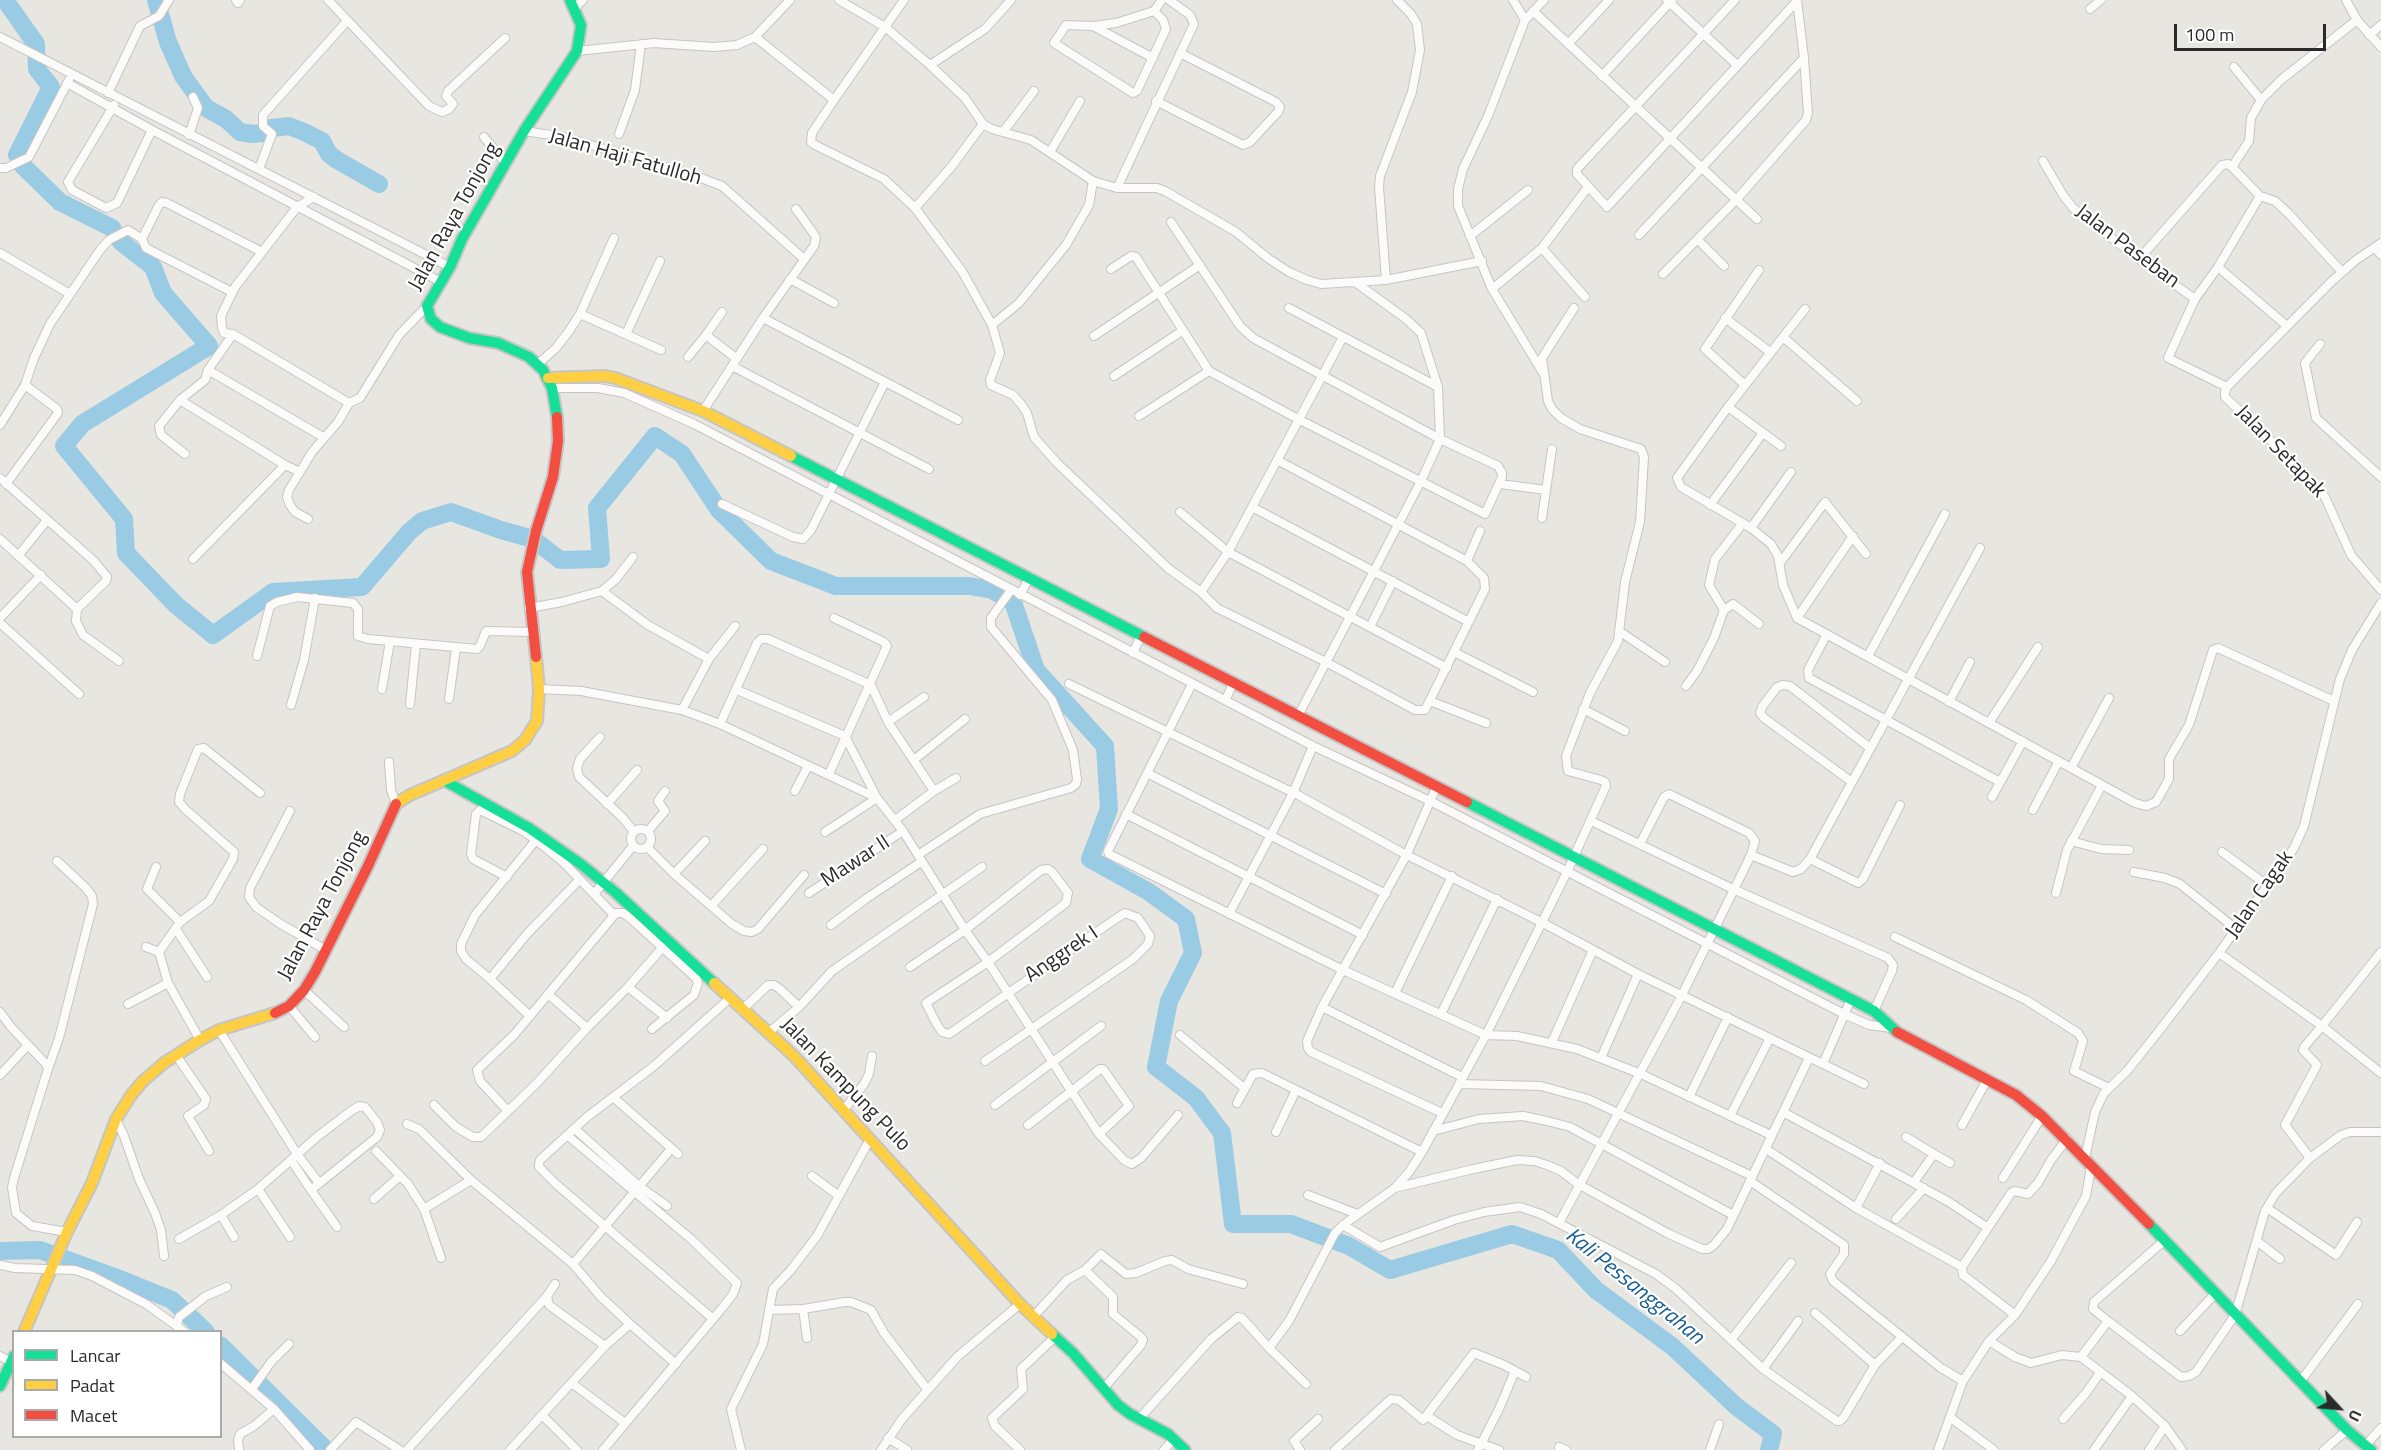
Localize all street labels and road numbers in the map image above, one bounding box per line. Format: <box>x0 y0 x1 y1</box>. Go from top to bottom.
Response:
street label: Jalan Haji Fatulloh <box>546 124 704 192</box>
street label: Jalan Raya Tonjong <box>404 138 506 296</box>
street label: Jalan Paseban <box>2070 200 2184 294</box>
street label: Jalan Setapak <box>2229 400 2331 504</box>
street label: Jalan Raya Tonjong <box>273 827 373 985</box>
street label: Mawar II <box>817 831 895 893</box>
street label: Jalan Cagak <box>2221 846 2299 944</box>
street label: Anggrek I <box>1021 921 1103 989</box>
street label: Jalan Kampung Pulo <box>775 1013 915 1157</box>

